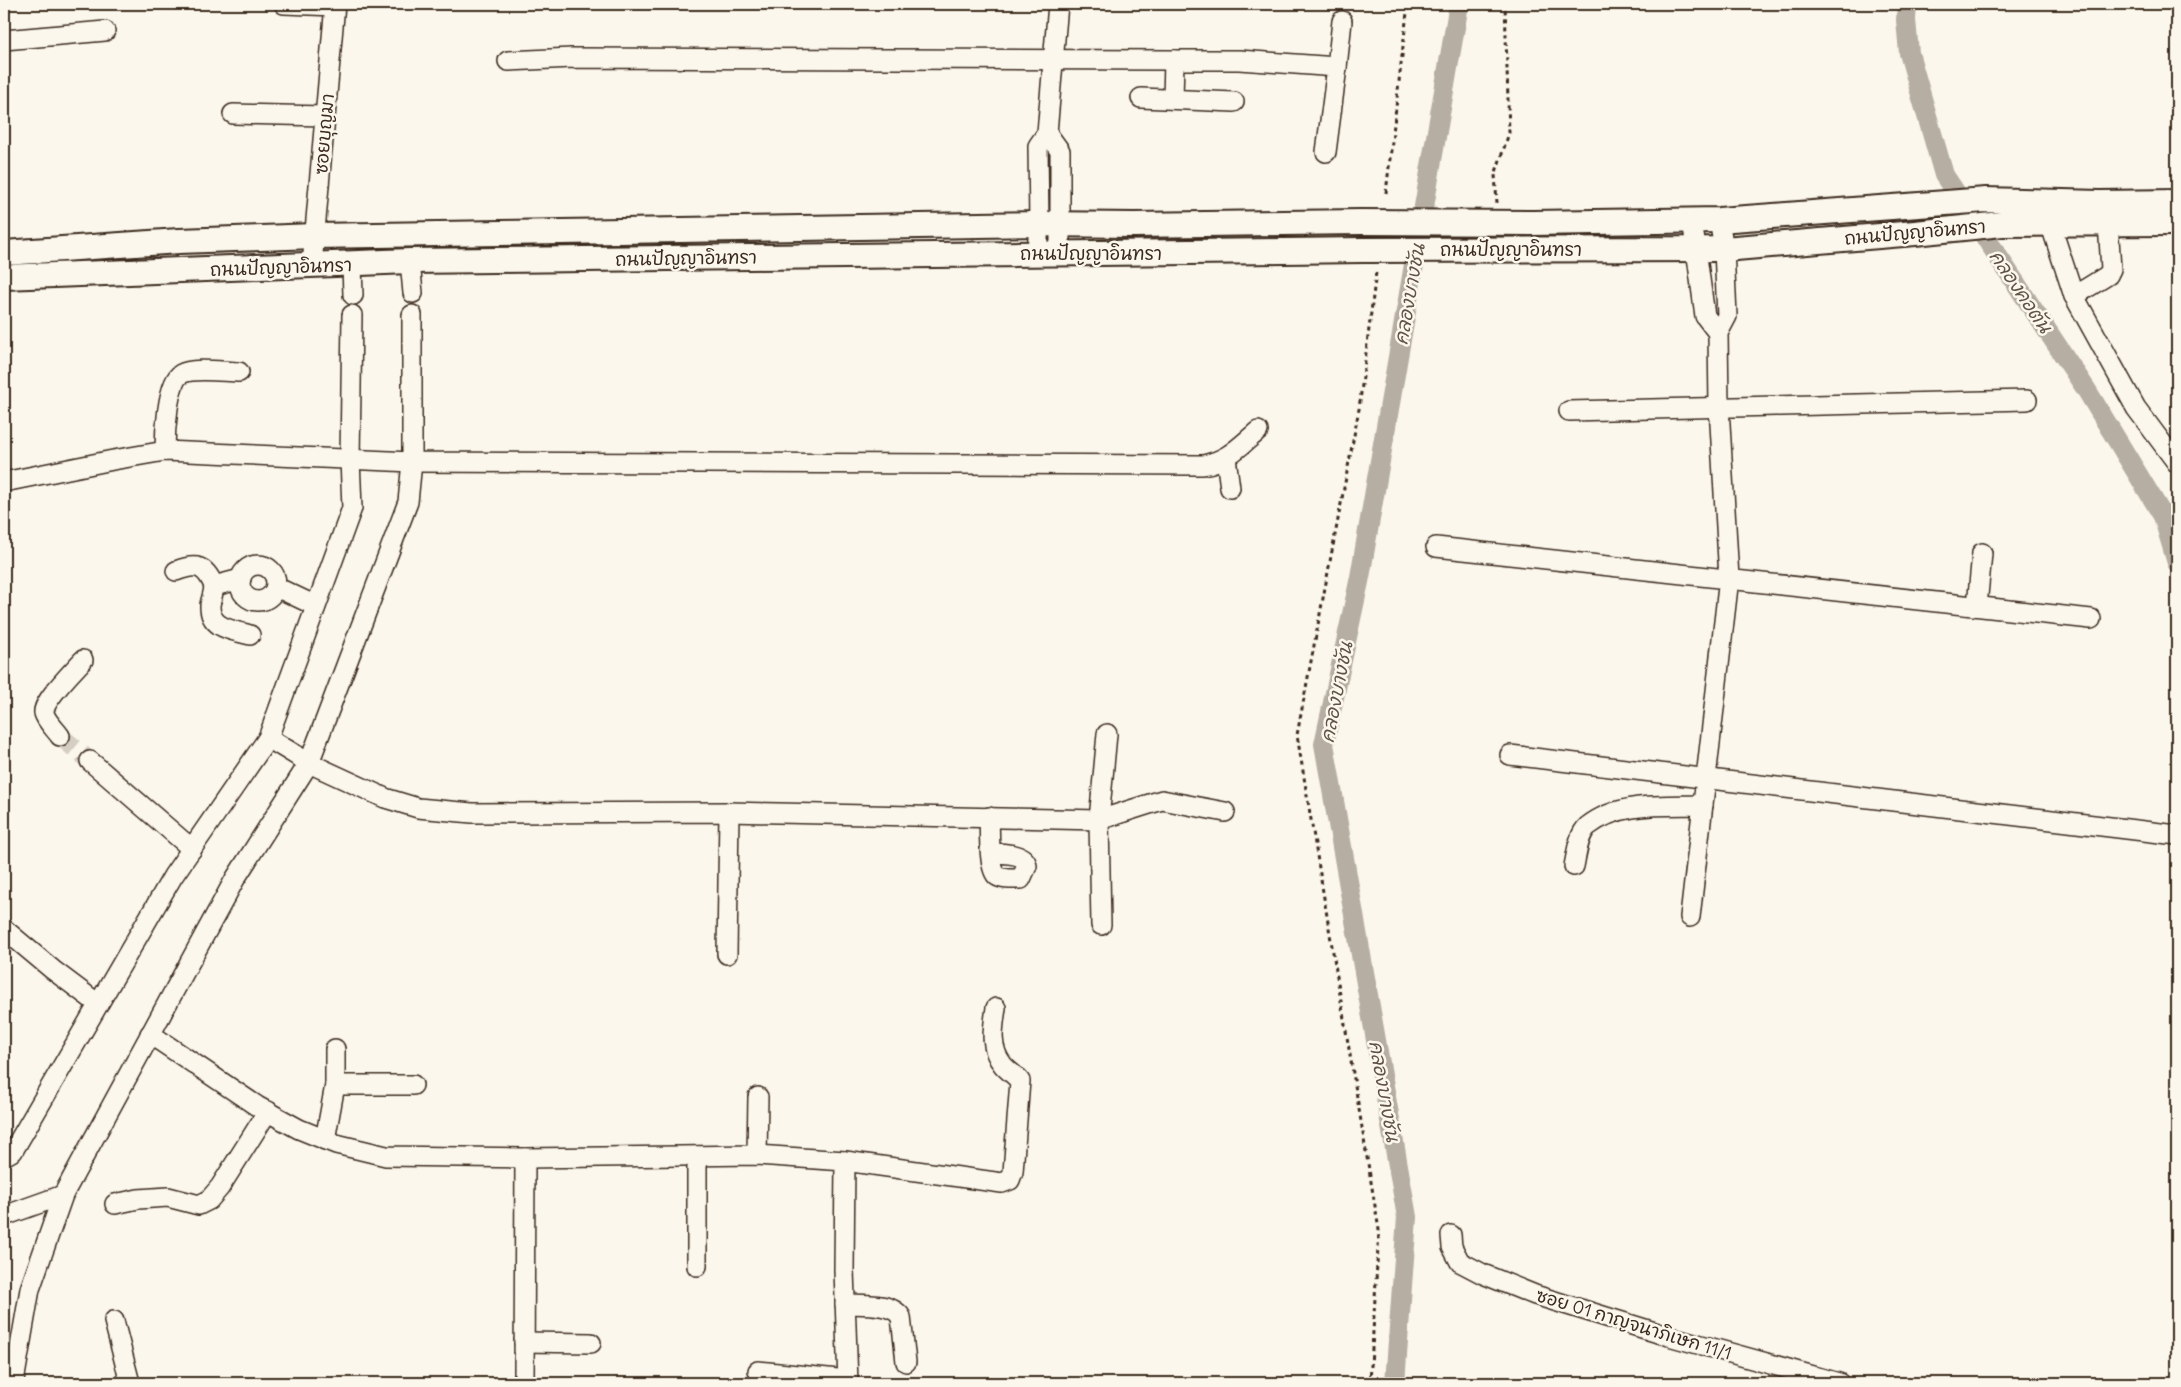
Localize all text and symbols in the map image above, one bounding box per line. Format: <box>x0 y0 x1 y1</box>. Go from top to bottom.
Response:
street label: ซอยบุญมา <box>309 93 342 176</box>
street label: ถนนปัญญาอินทรา <box>1843 214 1987 250</box>
street label: ถนนปัญญาอินทรา <box>1440 238 1582 261</box>
water label: คลองบางชัน <box>1388 241 1430 346</box>
street label: ถนนปัญญาอินทรา <box>1020 242 1162 265</box>
street label: ถนนปัญญาอินทรา <box>615 245 757 271</box>
water label: คลองคอตัน <box>1985 245 2058 338</box>
street label: ถนนปัญญาอินทรา <box>210 253 352 281</box>
water label: คลองบางชัน <box>1314 639 1358 744</box>
water label: คลองบางชัน <box>1364 1039 1406 1144</box>
street label: ซอย 01 กาญจนาภิเษก 11/1 <box>1533 1283 1735 1365</box>

